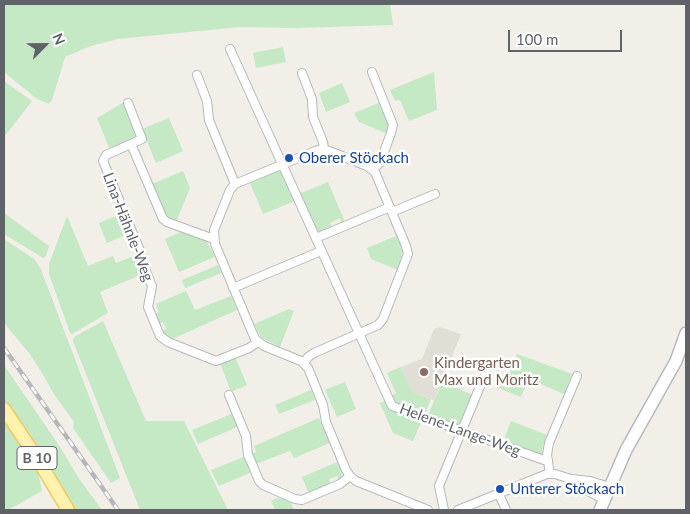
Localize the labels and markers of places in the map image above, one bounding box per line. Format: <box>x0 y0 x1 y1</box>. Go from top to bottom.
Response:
place label: Oberer Stöckach <box>299 149 409 167</box>
marker: Oberer Stöckach <box>283 152 295 164</box>
place label: Kindergarten Max und Moritz <box>434 354 539 389</box>
marker: Kindergarten Max und Moritz <box>418 366 430 378</box>
place label: Unterer Stöckach <box>510 480 624 498</box>
marker: Unterer Stöckach <box>494 483 506 495</box>

